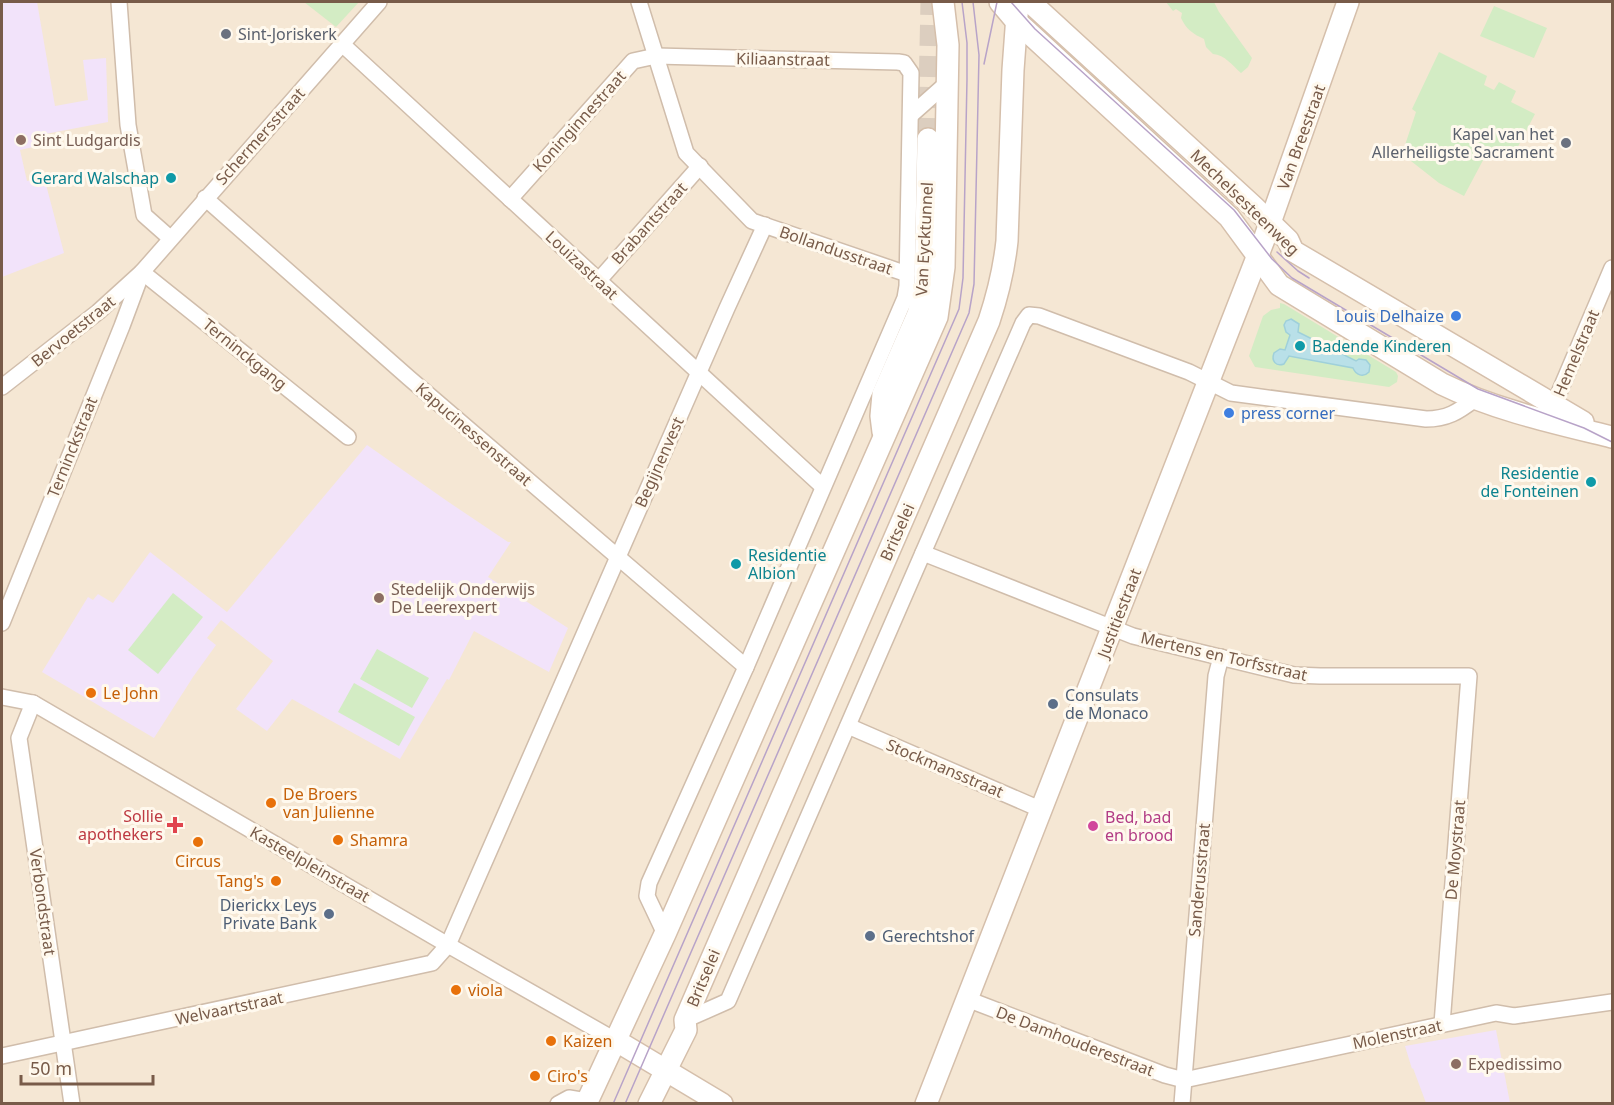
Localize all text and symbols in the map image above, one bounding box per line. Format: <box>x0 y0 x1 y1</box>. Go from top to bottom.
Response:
place label: Sint-Joriskerk <box>238 23 337 45</box>
marker: Sint-Joriskerk <box>219 27 233 41</box>
street label: Kiliaanstraat <box>736 47 830 71</box>
street label: Koninginnestraat <box>527 65 631 177</box>
street label: Van Breestraat <box>1272 81 1330 193</box>
street label: Schermersstraat <box>210 83 310 189</box>
place label: Kapel van het Allerheiligste Sacrament <box>1372 123 1554 163</box>
place label: Sint Ludgardis <box>33 129 141 151</box>
marker: Sint Ludgardis <box>14 133 28 147</box>
marker: Kapel van het Allerheiligste Sacrament <box>1559 136 1573 150</box>
street label: Mechelsesteenweg <box>1186 144 1304 260</box>
place label: Gerard Walschap <box>31 167 159 189</box>
marker: Gerard Walschap <box>164 171 178 185</box>
street label: Brabantstraat <box>606 177 692 269</box>
street label: Van Eycktunnel <box>910 181 938 297</box>
street label: Bollandusstraat <box>777 220 896 280</box>
street label: Louizastraat <box>541 226 623 305</box>
street label: Bervoetstraat <box>26 290 120 372</box>
place label: Louis Delhaize <box>1336 305 1444 327</box>
street label: Hemelstraat <box>1548 306 1604 400</box>
marker: Louis Delhaize <box>1449 309 1463 323</box>
street label: Terninckgang <box>198 313 292 395</box>
place label: Badende Kinderen <box>1312 335 1451 357</box>
marker: Badende Kinderen <box>1293 339 1307 353</box>
street label: Kapucinessenstraat <box>411 377 537 491</box>
street label: Terninckstraat <box>42 393 102 501</box>
place label: press corner <box>1241 402 1336 424</box>
marker: press corner <box>1222 406 1236 420</box>
street label: Begijnenvest <box>629 413 689 511</box>
place label: Residentie de Fonteinen <box>1480 462 1579 502</box>
marker: Residentie de Fonteinen <box>1584 475 1598 489</box>
street label: Britselei <box>875 500 919 564</box>
place label: Residentie Albion <box>748 544 826 584</box>
marker: Residentie Albion <box>729 557 743 571</box>
street label: Justitiestraat <box>1091 565 1146 663</box>
place label: Stedelijk Onderwijs De Leerexpert <box>391 578 535 618</box>
marker: Stedelijk Onderwijs De Leerexpert <box>372 591 386 605</box>
street label: Mertens en Torfsstraat <box>1138 626 1310 686</box>
place label: Le John <box>103 682 158 704</box>
place label: Consulats de Monaco <box>1065 684 1148 724</box>
marker: Le John <box>84 686 98 700</box>
marker: Consulats de Monaco <box>1046 697 1060 711</box>
street label: Stockmansstraat <box>883 733 1007 803</box>
place label: De Broers van Julienne <box>283 783 375 823</box>
marker: De Broers van Julienne <box>264 796 278 810</box>
street label: De Moystraat <box>1440 799 1470 901</box>
place label: Sollie apothekers <box>78 805 163 845</box>
place label: Bed, bad en brood <box>1105 806 1173 846</box>
marker: Sollie apothekers <box>168 818 182 832</box>
marker: Bed, bad en brood <box>1086 819 1100 833</box>
street label: Kasteelpleinstraat <box>246 821 374 907</box>
street label: Sanderusstraat <box>1183 822 1215 938</box>
place label: Shamra <box>350 829 408 851</box>
marker: Shamra <box>331 833 345 847</box>
marker: Circus <box>191 835 205 849</box>
street label: Verbondstraat <box>25 847 61 957</box>
place label: Circus <box>175 850 221 872</box>
place label: Tang's <box>217 870 264 892</box>
marker: Tang's <box>269 874 283 888</box>
place label: Dierickx Leys Private Bank <box>220 894 317 934</box>
marker: Dierickx Leys Private Bank <box>322 907 336 921</box>
place label: Gerechtshof <box>882 925 976 947</box>
marker: Gerechtshof <box>863 929 877 943</box>
street label: Britselei <box>681 946 725 1010</box>
place label: viola <box>468 979 503 1001</box>
marker: viola <box>449 983 463 997</box>
street label: Welvaartstraat <box>173 986 285 1030</box>
street label: De Damhouderestraat <box>993 1001 1157 1081</box>
street label: Molenstraat <box>1350 1014 1444 1054</box>
place label: Kaizen <box>563 1030 612 1052</box>
marker: Kaizen <box>544 1034 558 1048</box>
scale bar <box>21 1048 153 1086</box>
place label: Expedissimo <box>1468 1053 1562 1075</box>
text: 50 m <box>30 1056 72 1080</box>
marker: Expedissimo <box>1449 1057 1463 1071</box>
place label: Ciro's <box>547 1065 588 1087</box>
marker: Ciro's <box>528 1069 542 1083</box>

